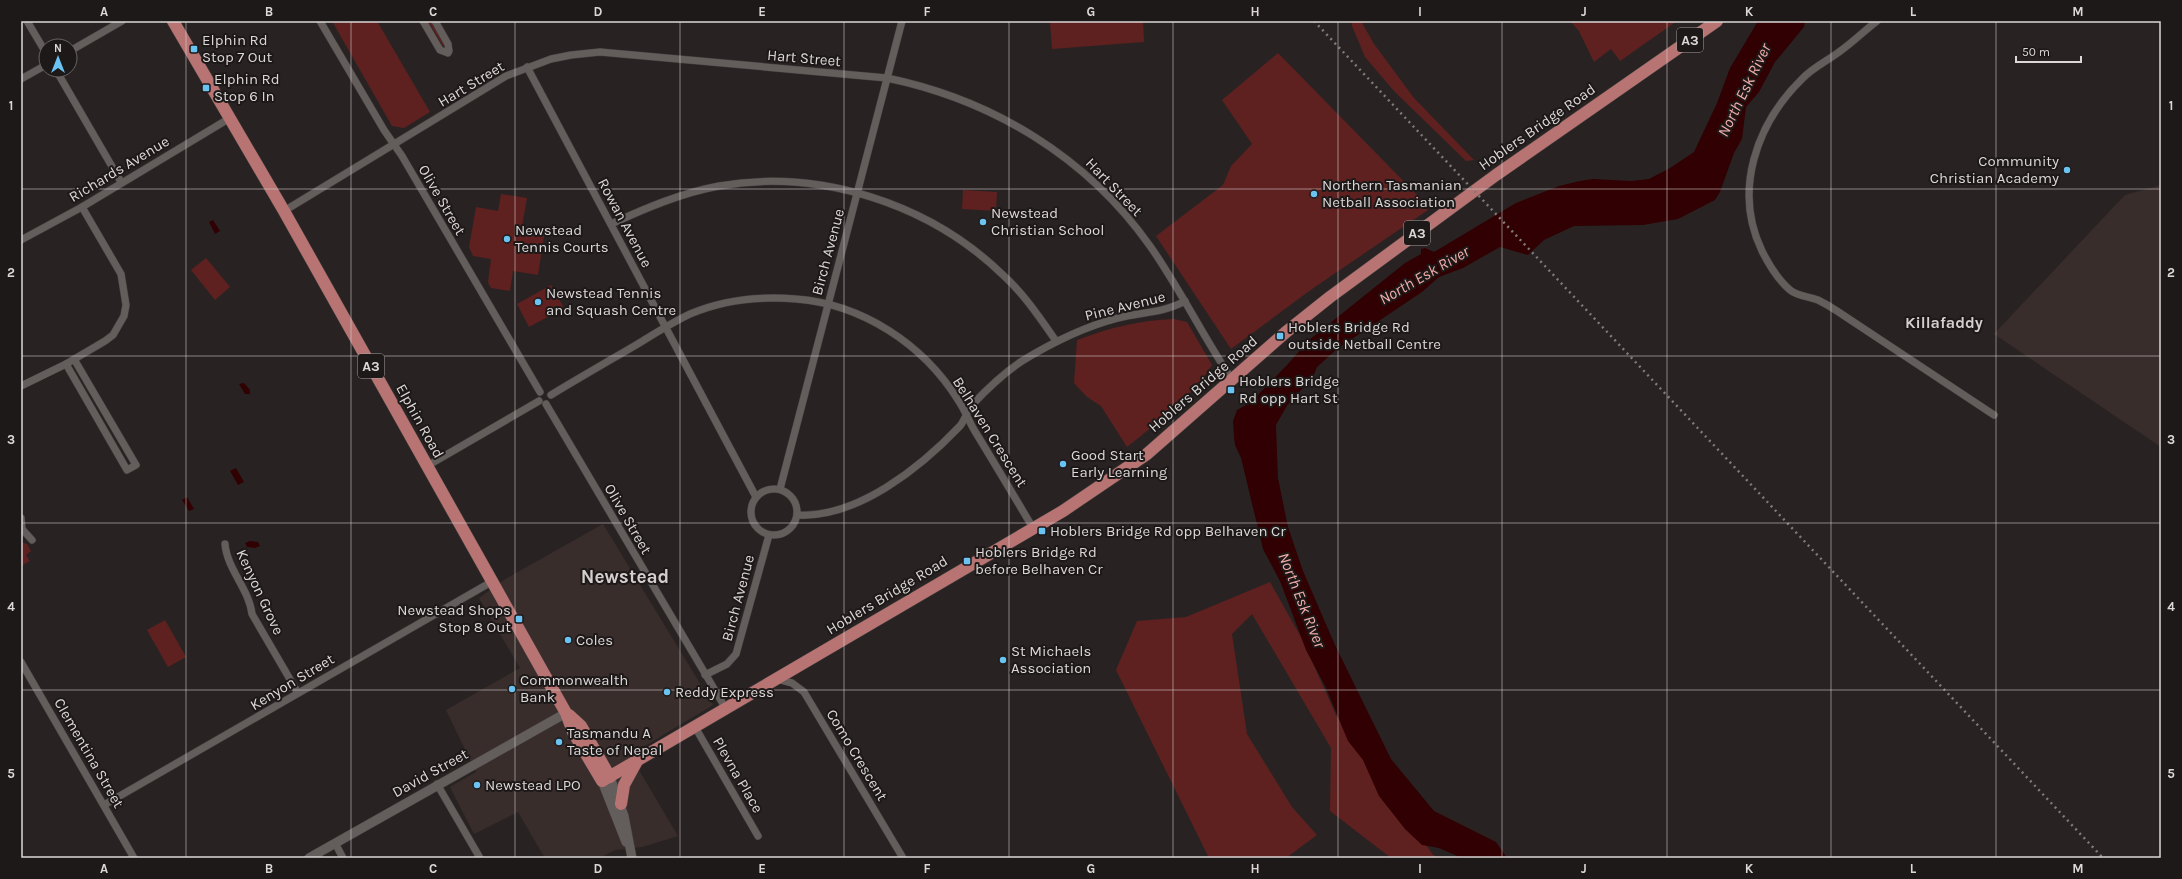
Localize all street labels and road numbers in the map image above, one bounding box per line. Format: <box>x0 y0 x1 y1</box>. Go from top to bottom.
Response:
road number: A3 <box>1677 28 1703 52</box>
street label: Hart Street <box>766 46 842 70</box>
street label: Hart Street <box>435 57 508 111</box>
street label: Hoblers Bridge Road <box>1475 80 1599 174</box>
street label: Richards Avenue <box>66 132 172 206</box>
street label: Hart Street <box>1082 154 1146 220</box>
street label: Olive Street <box>415 162 470 239</box>
street label: Rowan Avenue <box>594 175 656 271</box>
street label: Birch Avenue <box>808 207 848 297</box>
road number: A3 <box>1404 221 1430 245</box>
street label: Pine Avenue <box>1083 287 1167 325</box>
street label: Hoblers Bridge Road <box>1145 332 1261 436</box>
road number: A3 <box>358 354 384 378</box>
street label: Belhaven Crescent <box>949 373 1031 491</box>
street label: Elphin Road <box>392 381 448 461</box>
street label: Olive Street <box>601 481 656 558</box>
street label: Kenyon Grove <box>232 546 288 638</box>
street label: Hoblers Bridge Road <box>823 552 951 638</box>
street label: Birch Avenue <box>718 553 758 643</box>
street label: Kenyon Street <box>247 650 338 714</box>
street label: Clementina Street <box>50 695 128 812</box>
street label: Como Crescent <box>823 706 892 804</box>
street label: Plevna Place <box>709 734 767 816</box>
street label: David Street <box>389 745 471 801</box>

